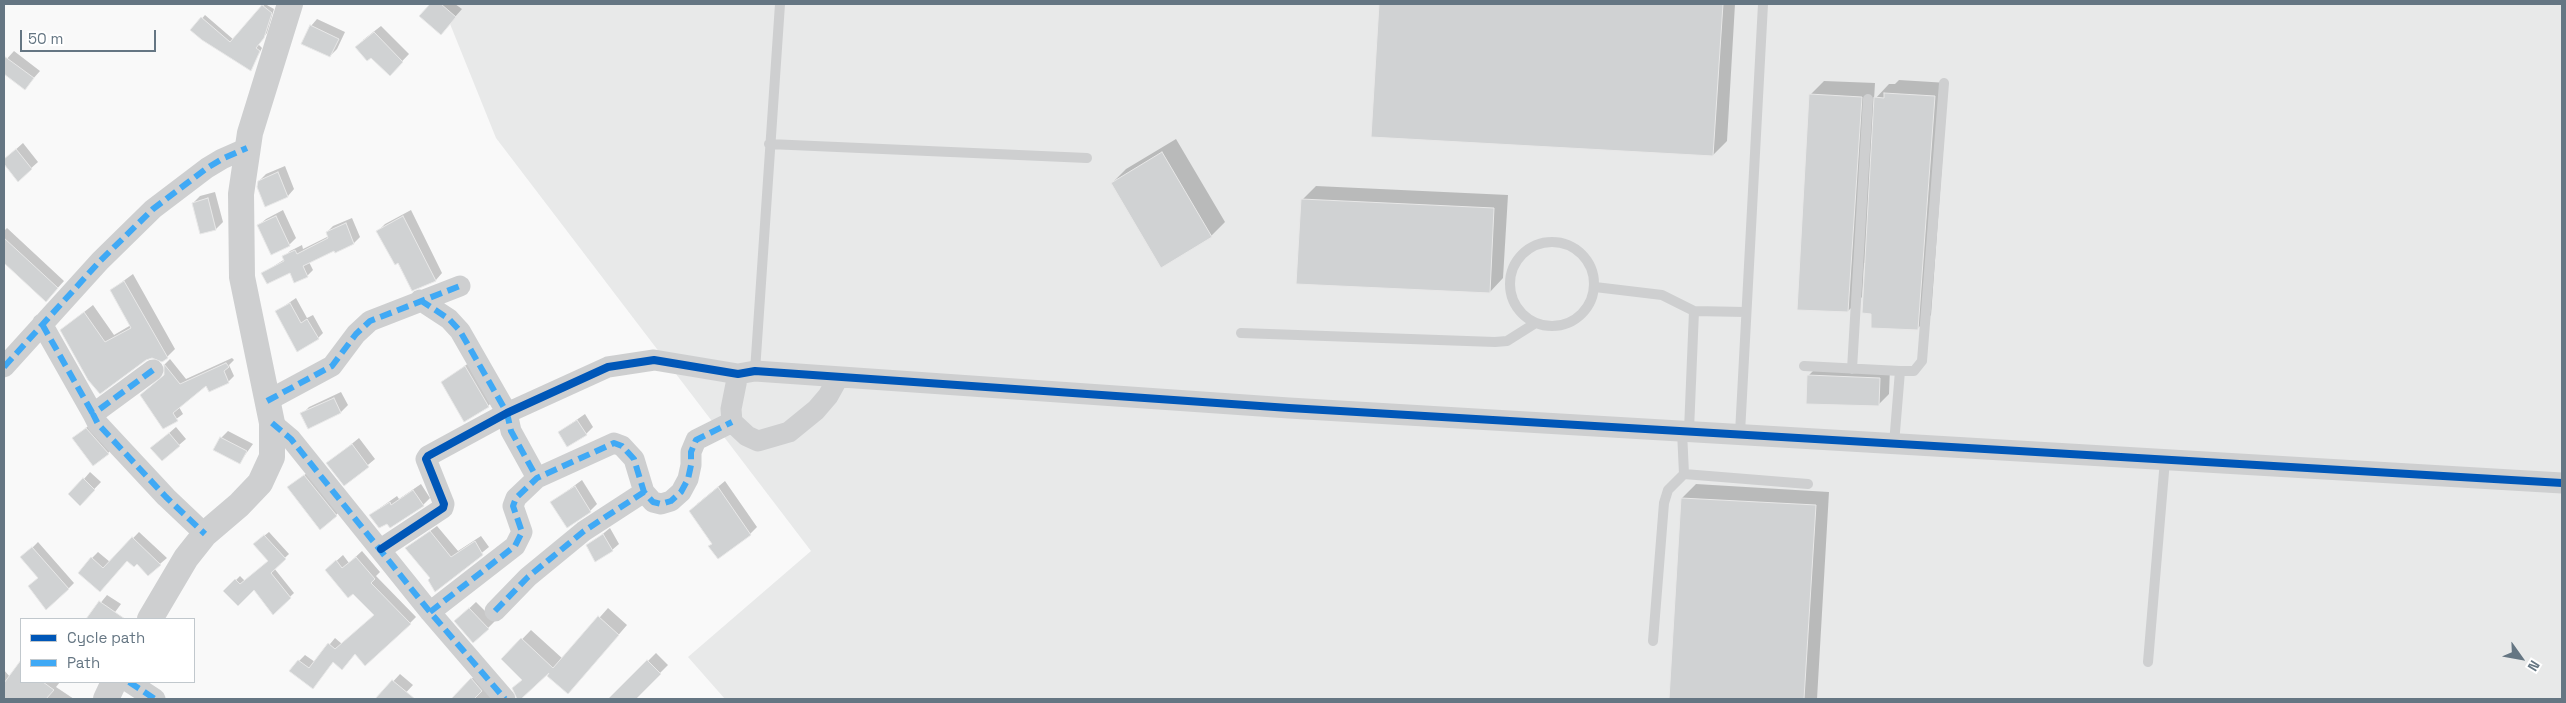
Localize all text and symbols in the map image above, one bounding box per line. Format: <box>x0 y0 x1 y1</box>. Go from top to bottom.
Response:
scale bar <box>22 20 159 52</box>
text: 50 m <box>28 29 63 48</box>
legend <box>20 618 195 683</box>
text: Cycle path <box>67 628 145 647</box>
north arrow <box>2496 633 2546 683</box>
text: Path <box>67 653 100 672</box>
text: N <box>2524 657 2544 675</box>

